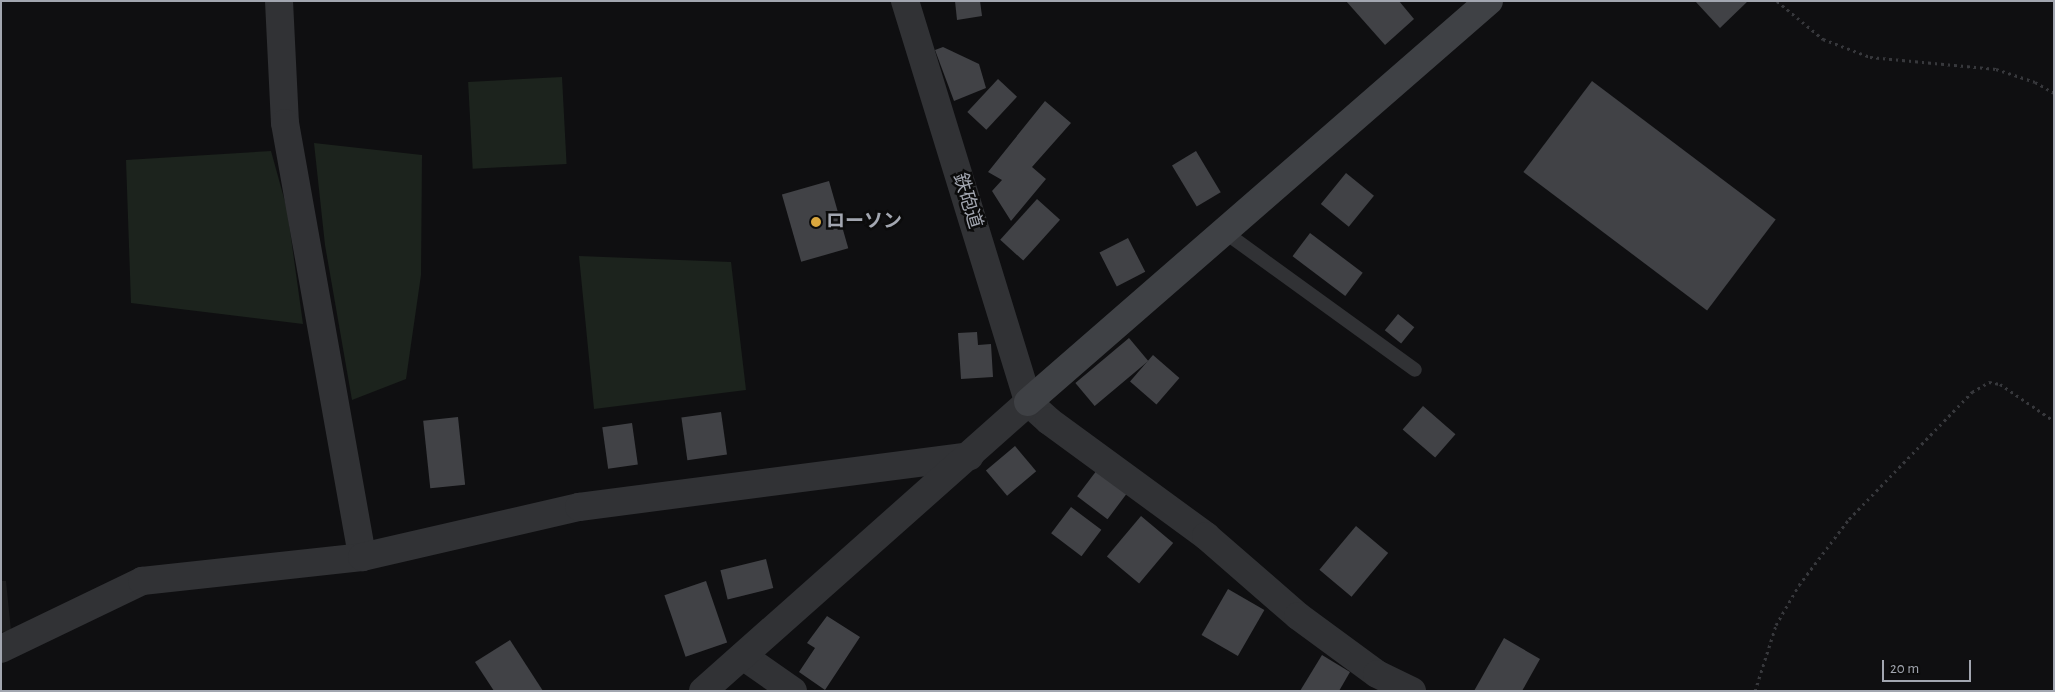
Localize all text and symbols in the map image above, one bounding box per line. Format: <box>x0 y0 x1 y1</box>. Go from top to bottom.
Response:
street label: 鉄砲道 <box>948 170 986 232</box>
place label: ローソン <box>826 211 902 233</box>
marker: ローソン <box>810 216 822 228</box>
scale bar <box>1885 650 1974 682</box>
text: 20 m <box>1890 661 1919 676</box>

